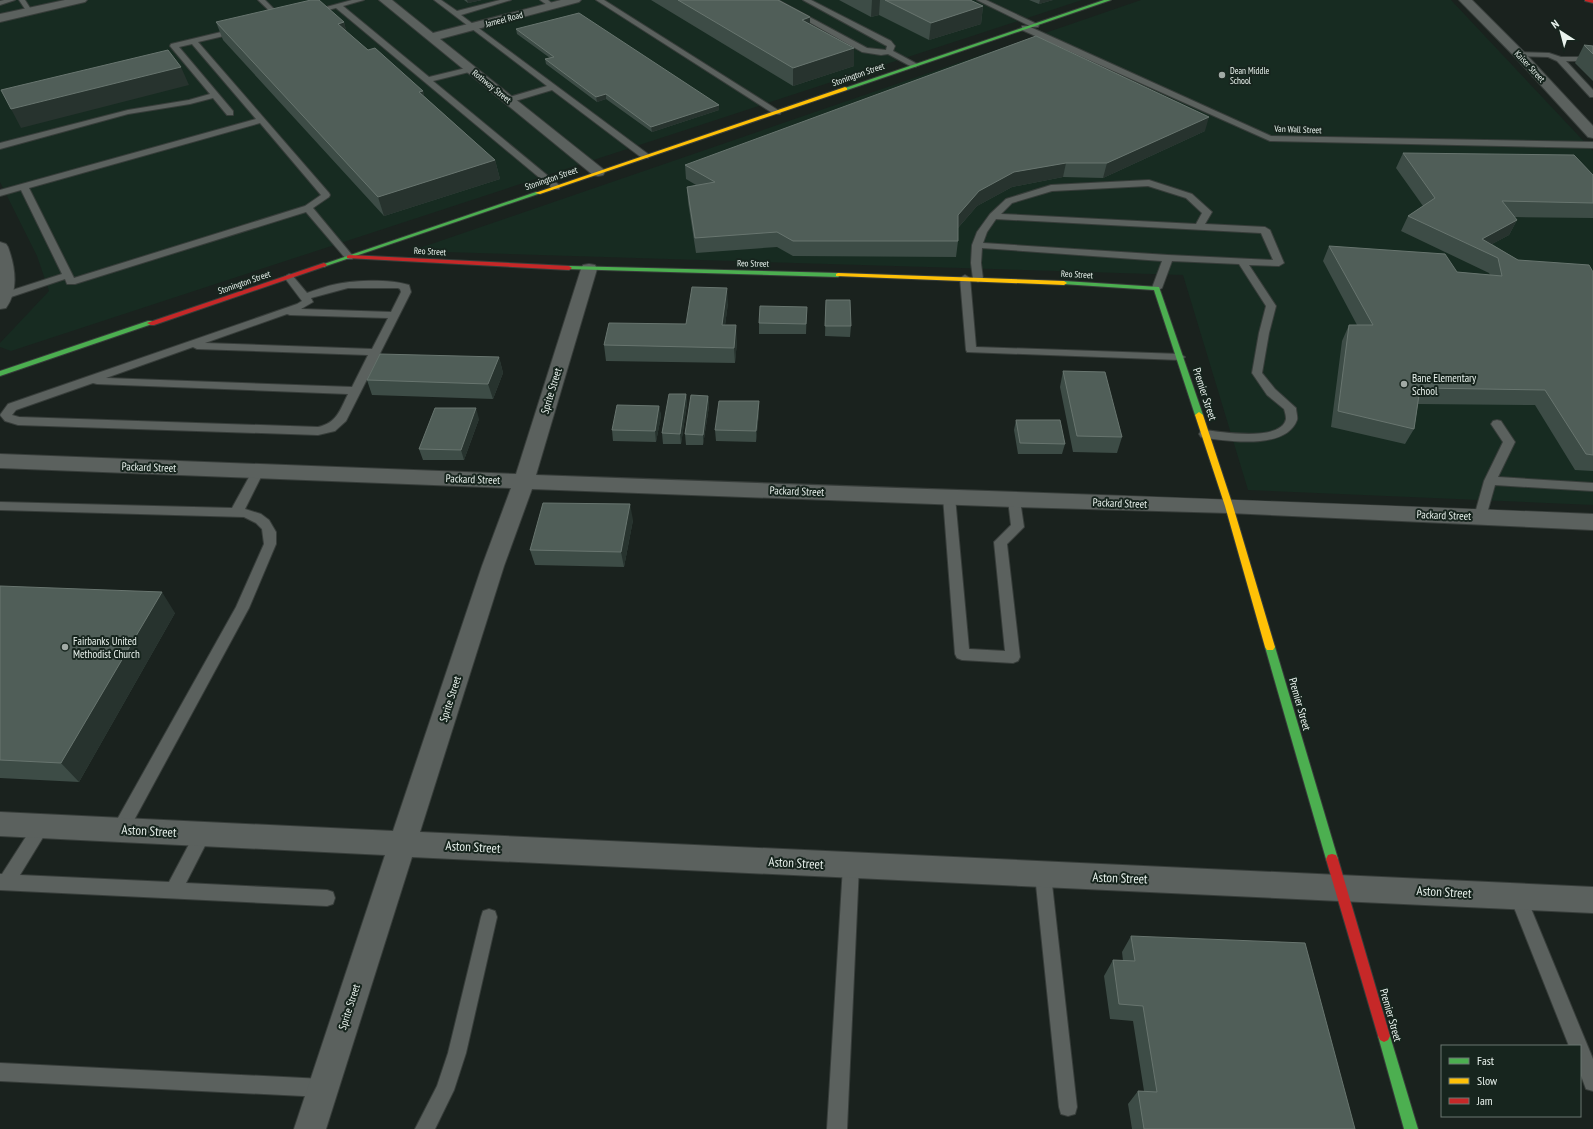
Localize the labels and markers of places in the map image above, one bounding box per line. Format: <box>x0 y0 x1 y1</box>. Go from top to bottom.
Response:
place label: Dean Middle School <box>1230 65 1269 86</box>
marker: Dean Middle School <box>1217 70 1227 80</box>
place label: Bane Elementary School <box>1412 371 1477 398</box>
marker: Bane Elementary School <box>1399 379 1409 389</box>
place label: Fairbanks United Methodist Church <box>73 634 140 661</box>
marker: Fairbanks United Methodist Church <box>60 642 70 652</box>

